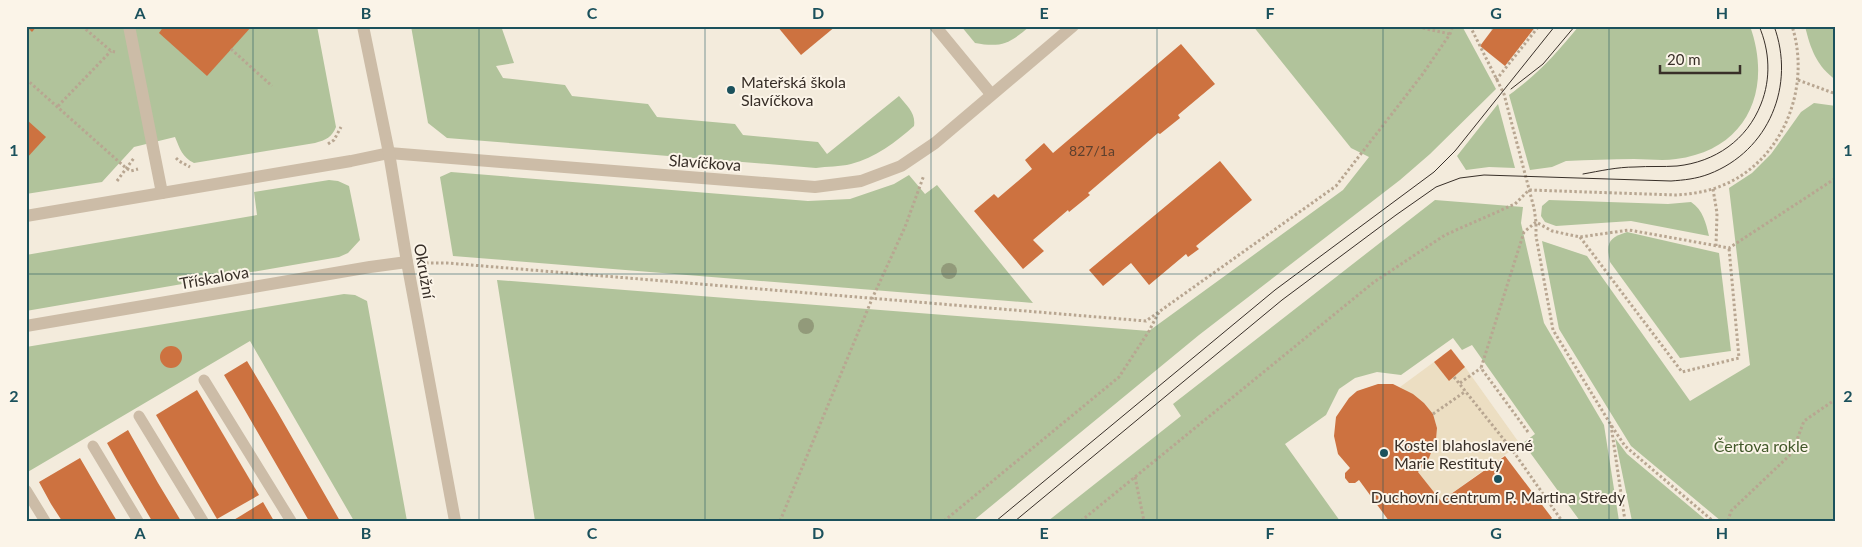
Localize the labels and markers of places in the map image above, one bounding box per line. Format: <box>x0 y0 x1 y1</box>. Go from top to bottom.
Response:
place label: Mateřská škola Slavíčkova <box>741 72 846 109</box>
marker: Mateřská škola Slavíčkova <box>725 84 737 96</box>
place label: Kostel blahoslavené Marie Restituty <box>1394 435 1533 472</box>
marker: Kostel blahoslavené Marie Restituty <box>1378 447 1390 459</box>
marker: Duchovní centrum P. Martina Středy <box>1492 473 1504 485</box>
place label: Duchovní centrum P. Martina Středy <box>1371 487 1626 506</box>

